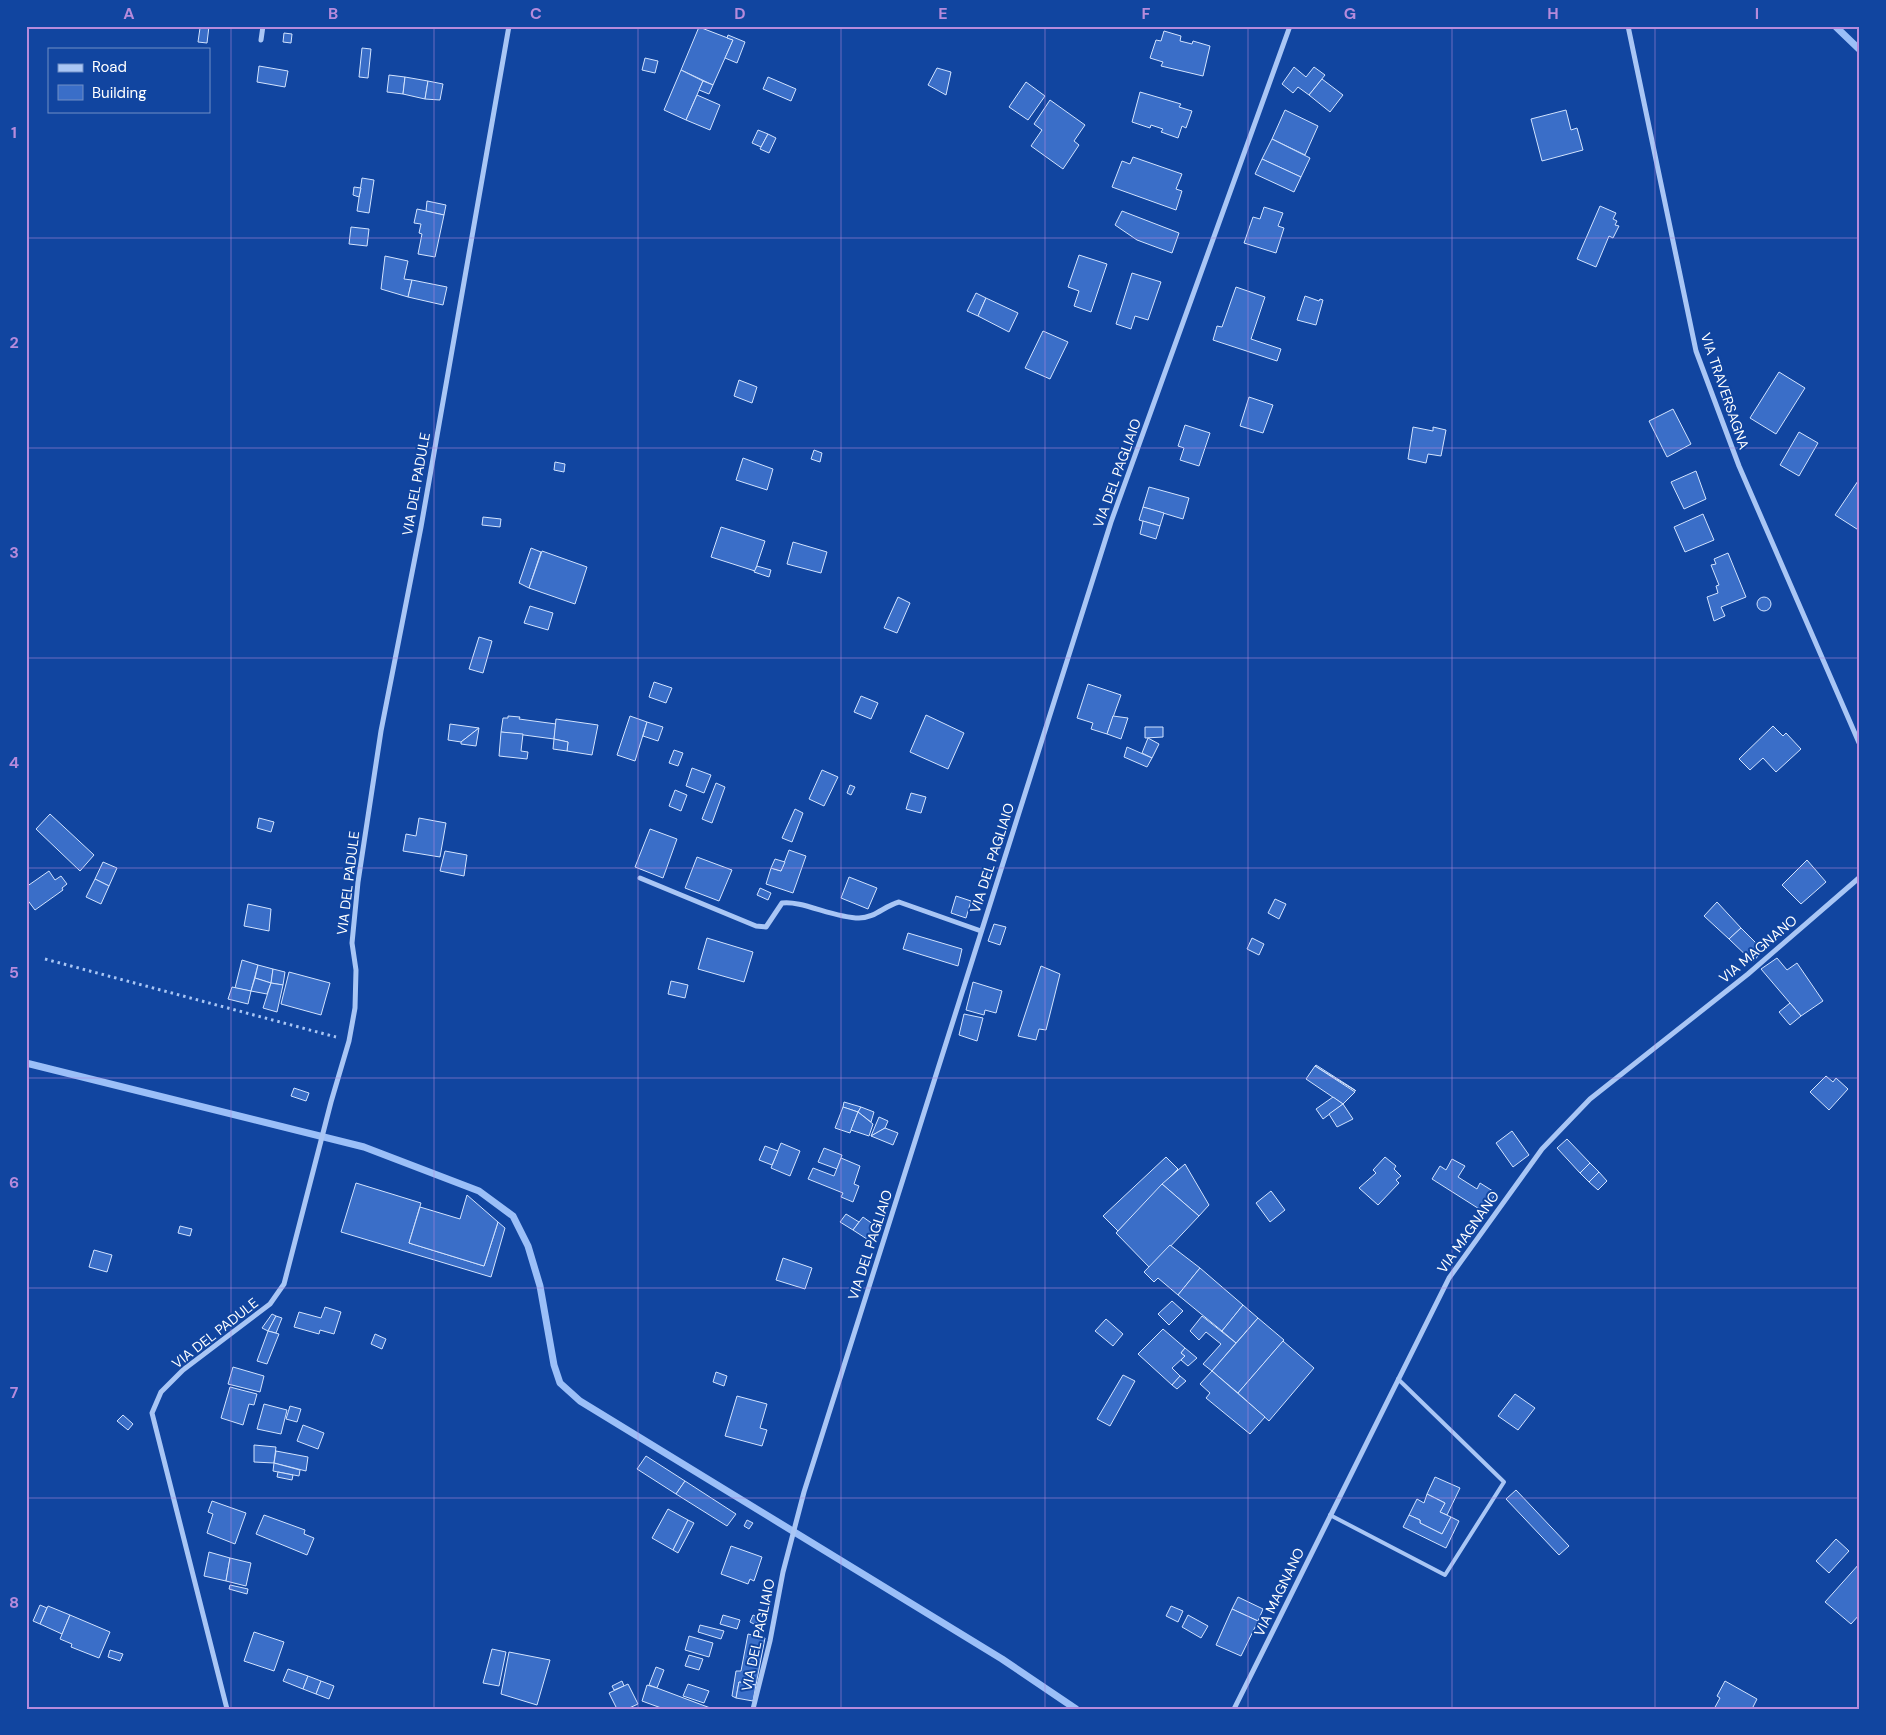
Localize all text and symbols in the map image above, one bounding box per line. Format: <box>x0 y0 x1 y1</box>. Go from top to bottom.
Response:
text: A <box>123 3 135 24</box>
text: B <box>328 3 338 24</box>
text: C <box>530 3 542 24</box>
text: D <box>734 3 746 24</box>
text: E <box>938 3 948 24</box>
text: F <box>1142 3 1151 24</box>
text: G <box>1344 3 1356 24</box>
text: H <box>1547 3 1559 24</box>
text: I <box>1755 3 1759 24</box>
legend <box>48 48 210 112</box>
text: Road <box>92 57 127 77</box>
text: Building <box>92 83 147 103</box>
text: 1 <box>11 122 17 143</box>
street label: VIA TRAVERSAGNA <box>1697 330 1753 452</box>
text: 2 <box>9 332 19 353</box>
street label: VIA DEL PAGLIAIO <box>1089 416 1145 530</box>
street label: VIA DEL PADULE <box>398 431 434 537</box>
text: 3 <box>9 542 19 563</box>
text: 4 <box>9 752 19 773</box>
street label: VIA DEL PAGLIAIO <box>966 801 1018 915</box>
street label: VIA DEL PADULE <box>333 830 363 936</box>
street label: VIA MAGNANO <box>1715 911 1801 987</box>
text: 5 <box>9 962 19 983</box>
text: 6 <box>9 1172 19 1193</box>
street label: VIA MAGNANO <box>1433 1187 1503 1277</box>
street label: VIA DEL PAGLIAIO <box>844 1188 896 1302</box>
street label: VIA DEL PADULE <box>168 1294 262 1372</box>
text: 7 <box>10 1382 19 1403</box>
street label: VIA MAGNANO <box>1250 1545 1308 1639</box>
street label: VIA DEL PAGLIAIO <box>737 1577 779 1693</box>
text: 8 <box>9 1592 19 1613</box>

